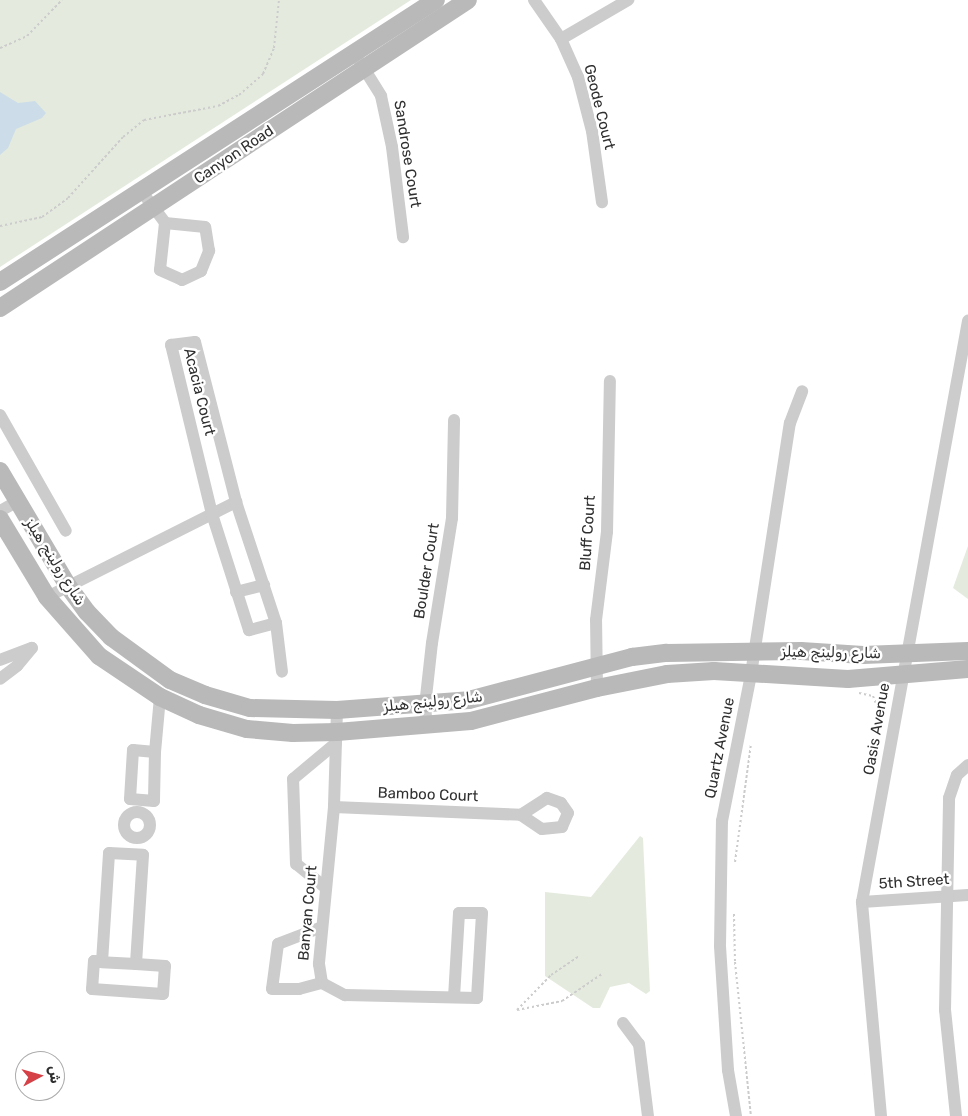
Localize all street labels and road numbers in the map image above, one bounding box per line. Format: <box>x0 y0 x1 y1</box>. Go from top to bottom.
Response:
street label: Geode Court <box>580 62 618 152</box>
street label: Sandrose Court <box>390 99 424 209</box>
street label: Canyon Road <box>191 122 277 188</box>
street label: Acacia Court <box>179 346 219 438</box>
street label: Bluff Court <box>576 494 600 572</box>
street label: شارع رولينج هيلز <box>21 515 89 609</box>
street label: Boulder Court <box>411 522 443 620</box>
street label: شارع رولينج هيلز <box>781 643 881 663</box>
street label: Oasis Avenue <box>860 681 894 777</box>
street label: شارع رولينج هيلز <box>382 688 484 716</box>
street label: Quartz Avenue <box>701 696 739 800</box>
street label: Bamboo Court <box>377 784 479 806</box>
street label: Banyan Court <box>295 865 321 961</box>
street label: 5th Street <box>878 871 950 893</box>

